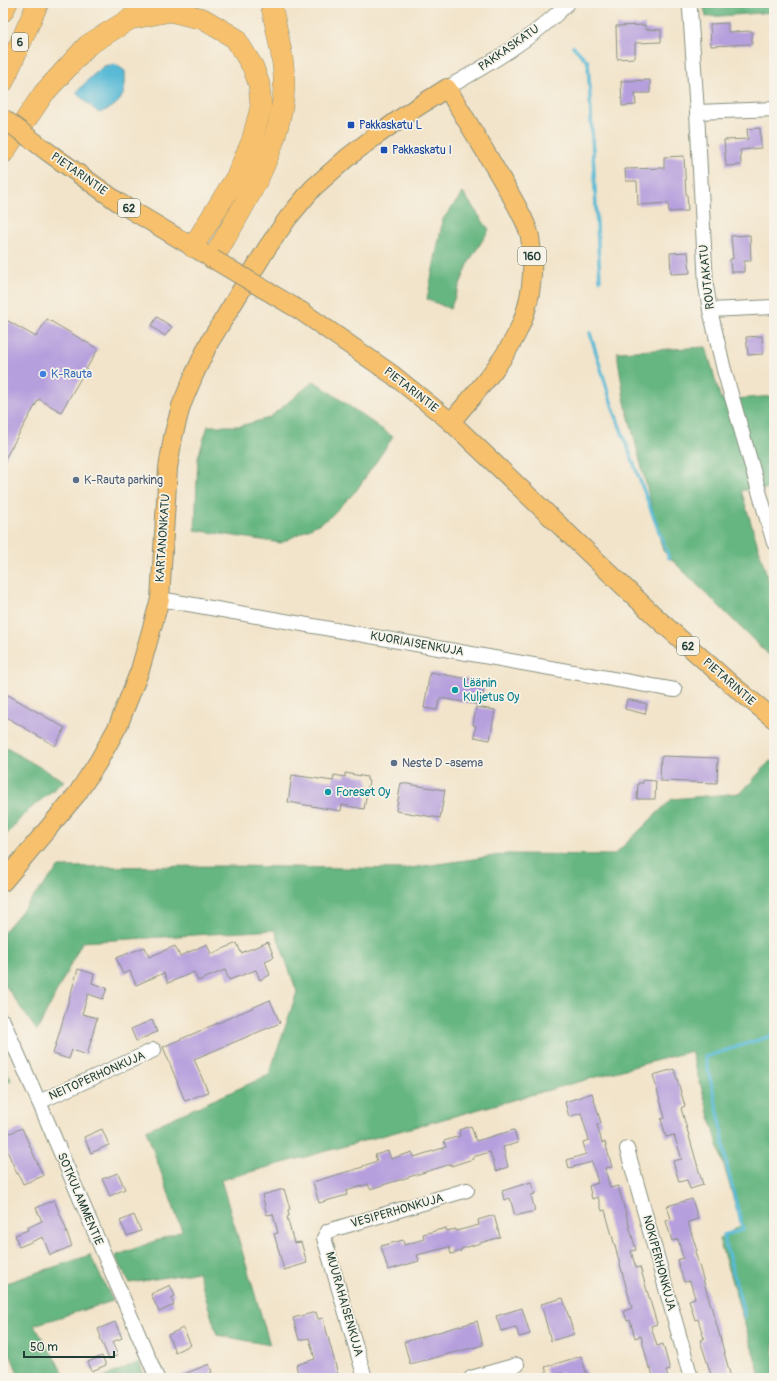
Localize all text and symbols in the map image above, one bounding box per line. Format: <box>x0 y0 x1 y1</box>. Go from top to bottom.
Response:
street label: PAKKASKATU <box>476 21 542 75</box>
road number: 6 <box>12 33 28 51</box>
place label: Pakkaskatu L <box>359 118 422 133</box>
marker: Pakkaskatu L <box>346 120 356 130</box>
place label: Pakkaskatu I <box>392 143 452 158</box>
marker: Pakkaskatu I <box>379 145 389 155</box>
street label: PIETARINTIE <box>48 149 110 199</box>
road number: 62 <box>118 199 140 217</box>
street label: ROUTAKATU <box>696 244 718 310</box>
road number: 160 <box>518 247 546 265</box>
street label: PIETARINTIE <box>381 364 441 416</box>
place label: K-Rauta <box>51 367 93 382</box>
marker: K-Rauta <box>38 369 48 379</box>
place label: K-Rauta parking <box>84 473 163 488</box>
marker: K-Rauta parking <box>71 475 81 485</box>
street label: KARTANONKATU <box>152 493 174 583</box>
street label: KUORIAISENKUJA <box>369 628 465 660</box>
road number: 62 <box>677 637 699 655</box>
street label: PIETARINTIE <box>700 655 758 709</box>
place label: Läänin Kuljetus Oy <box>463 676 519 705</box>
marker: Läänin Kuljetus Oy <box>450 685 460 695</box>
place label: Neste D -asema <box>402 756 483 771</box>
marker: Neste D -asema <box>389 758 399 768</box>
place label: Foreset Oy <box>336 785 391 800</box>
marker: Foreset Oy <box>323 787 333 797</box>
street label: NEITOPERHONKUJA <box>47 1048 148 1104</box>
street label: SOTKULAMMENTIE <box>54 1150 106 1248</box>
street label: VESIPERHONKUJA <box>349 1191 445 1231</box>
street label: NOKIPERHONKUJA <box>639 1214 679 1313</box>
street label: MUURAHAISENKUJA <box>322 1250 366 1358</box>
scale bar <box>24 1333 114 1359</box>
text: 50 m <box>30 1340 58 1355</box>

